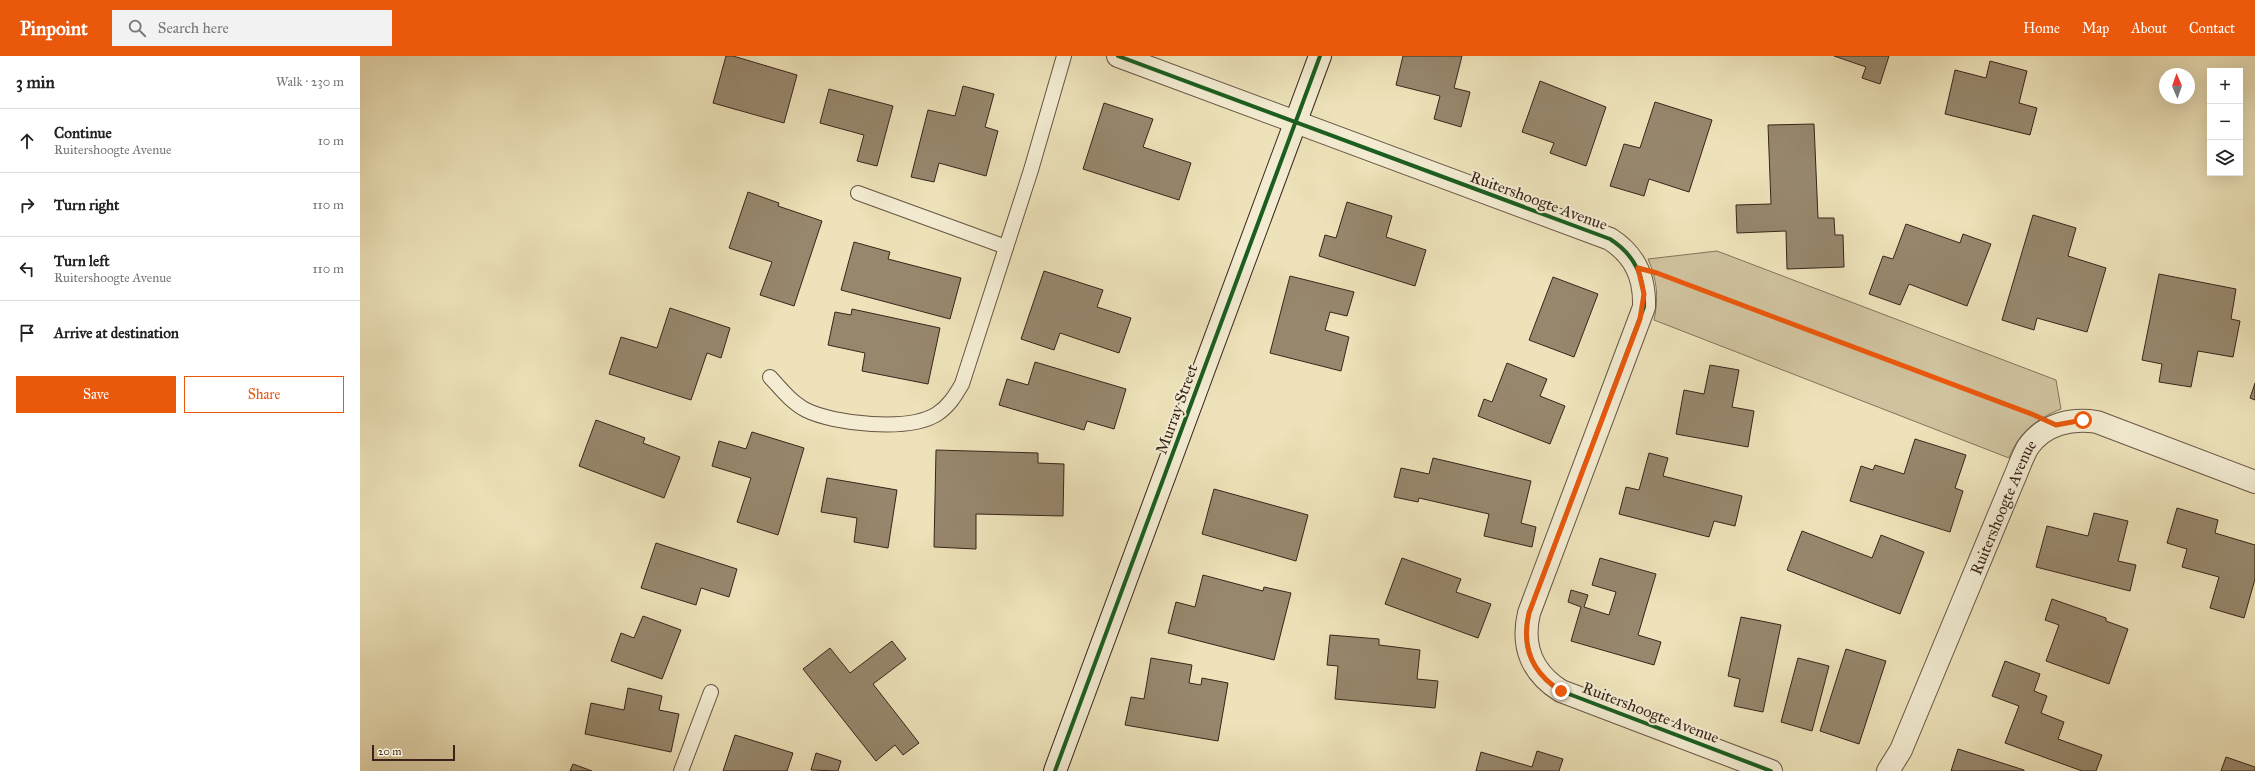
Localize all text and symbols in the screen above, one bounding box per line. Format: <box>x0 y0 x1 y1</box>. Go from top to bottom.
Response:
search box <box>112 10 392 46</box>
text: Pinpoint <box>20 17 88 40</box>
icon: search <box>126 17 148 39</box>
text: Search here <box>158 19 229 37</box>
text: Home <box>2023 20 2060 37</box>
text: Map <box>2082 20 2109 37</box>
text: About <box>2131 20 2167 37</box>
text: Contact <box>2189 20 2235 37</box>
north arrow <box>2159 68 2195 104</box>
map controls <box>2207 68 2243 176</box>
button: + <box>2207 68 2243 104</box>
text: 3 min <box>16 72 55 93</box>
text: Walk · 230 m <box>276 74 344 90</box>
button: − <box>2207 104 2243 140</box>
text: Continue <box>54 124 112 142</box>
icon: ahead <box>16 130 38 152</box>
text: 10 m <box>318 133 344 149</box>
button: layers <box>2207 140 2243 176</box>
text: Ruitershoogte Avenue <box>54 142 172 158</box>
street label: Ruitershoogte Avenue <box>1467 167 1610 235</box>
icon: right <box>16 194 38 216</box>
text: Turn right <box>54 196 119 214</box>
text: 110 m <box>312 197 344 213</box>
text: Turn left <box>54 252 110 270</box>
icon: left <box>16 258 38 280</box>
text: 110 m <box>312 261 344 277</box>
text: Ruitershoogte Avenue <box>54 270 172 286</box>
icon: arrive <box>16 322 38 344</box>
text: Arrive at destination <box>54 324 179 342</box>
street label: Murray Street <box>1151 361 1202 457</box>
button: Save <box>16 376 176 413</box>
button: Share <box>184 376 344 413</box>
route start <box>2074 411 2092 429</box>
street label: Ruitershoogte Avenue <box>1966 435 2040 578</box>
street label: Ruitershoogte Avenue <box>1580 678 1722 748</box>
route end <box>1552 682 1570 700</box>
scale bar <box>372 743 455 762</box>
text: 20 m <box>378 745 401 758</box>

